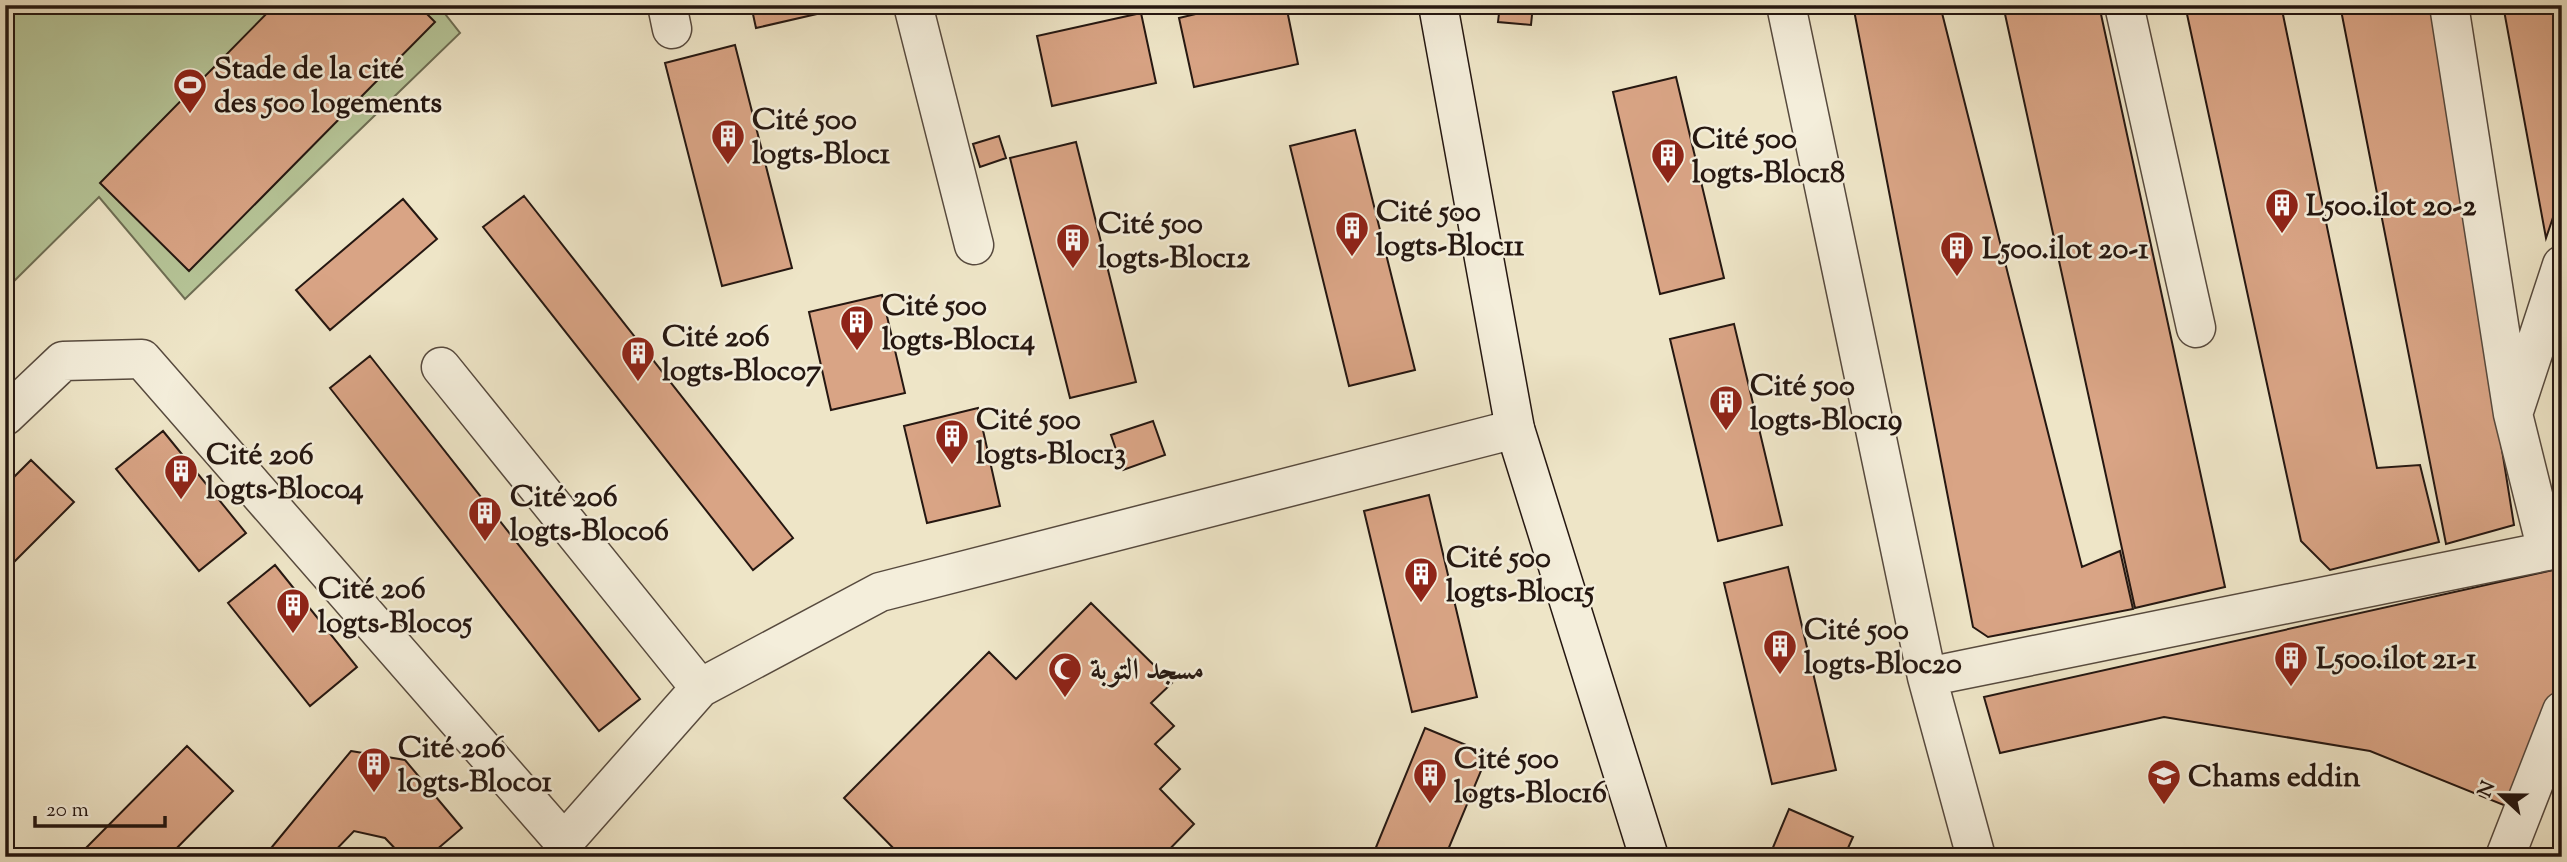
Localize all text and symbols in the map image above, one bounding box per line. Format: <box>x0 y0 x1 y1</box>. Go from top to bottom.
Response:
place label: Stade de la cité des 500 logements <box>214 49 442 126</box>
sports icon: Stade de la cité des 500 logements <box>171 66 209 115</box>
place label: Cité 500 logts-Bloc1 <box>752 100 891 177</box>
building icon: Cité 500 logts-Bloc1 <box>709 117 747 166</box>
place label: Cité 500 logts-Bloc18 <box>1692 119 1845 196</box>
building icon: Cité 500 logts-Bloc18 <box>1649 136 1687 185</box>
building icon: L500.ilot 20-2 <box>2263 186 2301 235</box>
place label: L500.ilot 20-2 <box>2306 186 2476 229</box>
place label: Cité 500 logts-Bloc11 <box>1376 192 1525 269</box>
place label: Cité 500 logts-Bloc12 <box>1098 204 1250 281</box>
building icon: Cité 500 logts-Bloc11 <box>1333 209 1371 258</box>
building icon: Cité 500 logts-Bloc12 <box>1054 221 1092 270</box>
building icon: L500.ilot 20-1 <box>1938 229 1976 278</box>
place label: L500.ilot 20-1 <box>1982 229 2149 272</box>
place label: Cité 500 logts-Bloc14 <box>882 286 1035 363</box>
building icon: Cité 500 logts-Bloc14 <box>838 303 876 352</box>
place label: Cité 206 logts-Bloc07 <box>662 317 821 394</box>
building icon: Cité 206 logts-Bloc07 <box>619 334 657 383</box>
place label: Cité 500 logts-Bloc19 <box>1750 366 1902 443</box>
building icon: Cité 500 logts-Bloc19 <box>1707 383 1745 432</box>
place label: Cité 500 logts-Bloc13 <box>976 400 1126 477</box>
building icon: Cité 500 logts-Bloc13 <box>933 417 971 466</box>
place label: Cité 206 logts-Bloc04 <box>206 435 364 512</box>
building icon: Cité 206 logts-Bloc04 <box>162 452 200 501</box>
place label: Cité 206 logts-Bloc06 <box>510 477 669 554</box>
building icon: Cité 206 logts-Bloc06 <box>466 494 504 543</box>
place label: Cité 500 logts-Bloc15 <box>1446 538 1595 615</box>
building icon: Cité 500 logts-Bloc15 <box>1402 555 1440 604</box>
place label: Cité 206 logts-Bloc05 <box>318 569 473 646</box>
building icon: Cité 206 logts-Bloc05 <box>274 586 312 635</box>
place label: Cité 500 logts-Bloc20 <box>1804 610 1962 687</box>
building icon: Cité 500 logts-Bloc20 <box>1761 627 1799 676</box>
building icon: L500.ilot 21-1 <box>2272 639 2310 688</box>
place label: L500.ilot 21-1 <box>2316 639 2477 682</box>
mosque icon: مسجد التوبة <box>1046 650 1084 699</box>
place label: مسجد التوبة <box>1090 650 1204 693</box>
place label: Cité 206 logts-Bloc01 <box>398 728 553 805</box>
place label: Cité 500 logts-Bloc16 <box>1454 739 1607 816</box>
building icon: Cité 206 logts-Bloc01 <box>355 745 393 794</box>
building icon: Cité 500 logts-Bloc16 <box>1411 756 1449 805</box>
school or university icon: Chams eddin <box>2145 757 2183 806</box>
place label: Chams eddin <box>2188 757 2361 800</box>
north arrow <box>2466 760 2536 830</box>
text: N <box>2472 777 2503 802</box>
scale bar <box>35 785 164 829</box>
text: 20 m <box>46 796 89 826</box>

